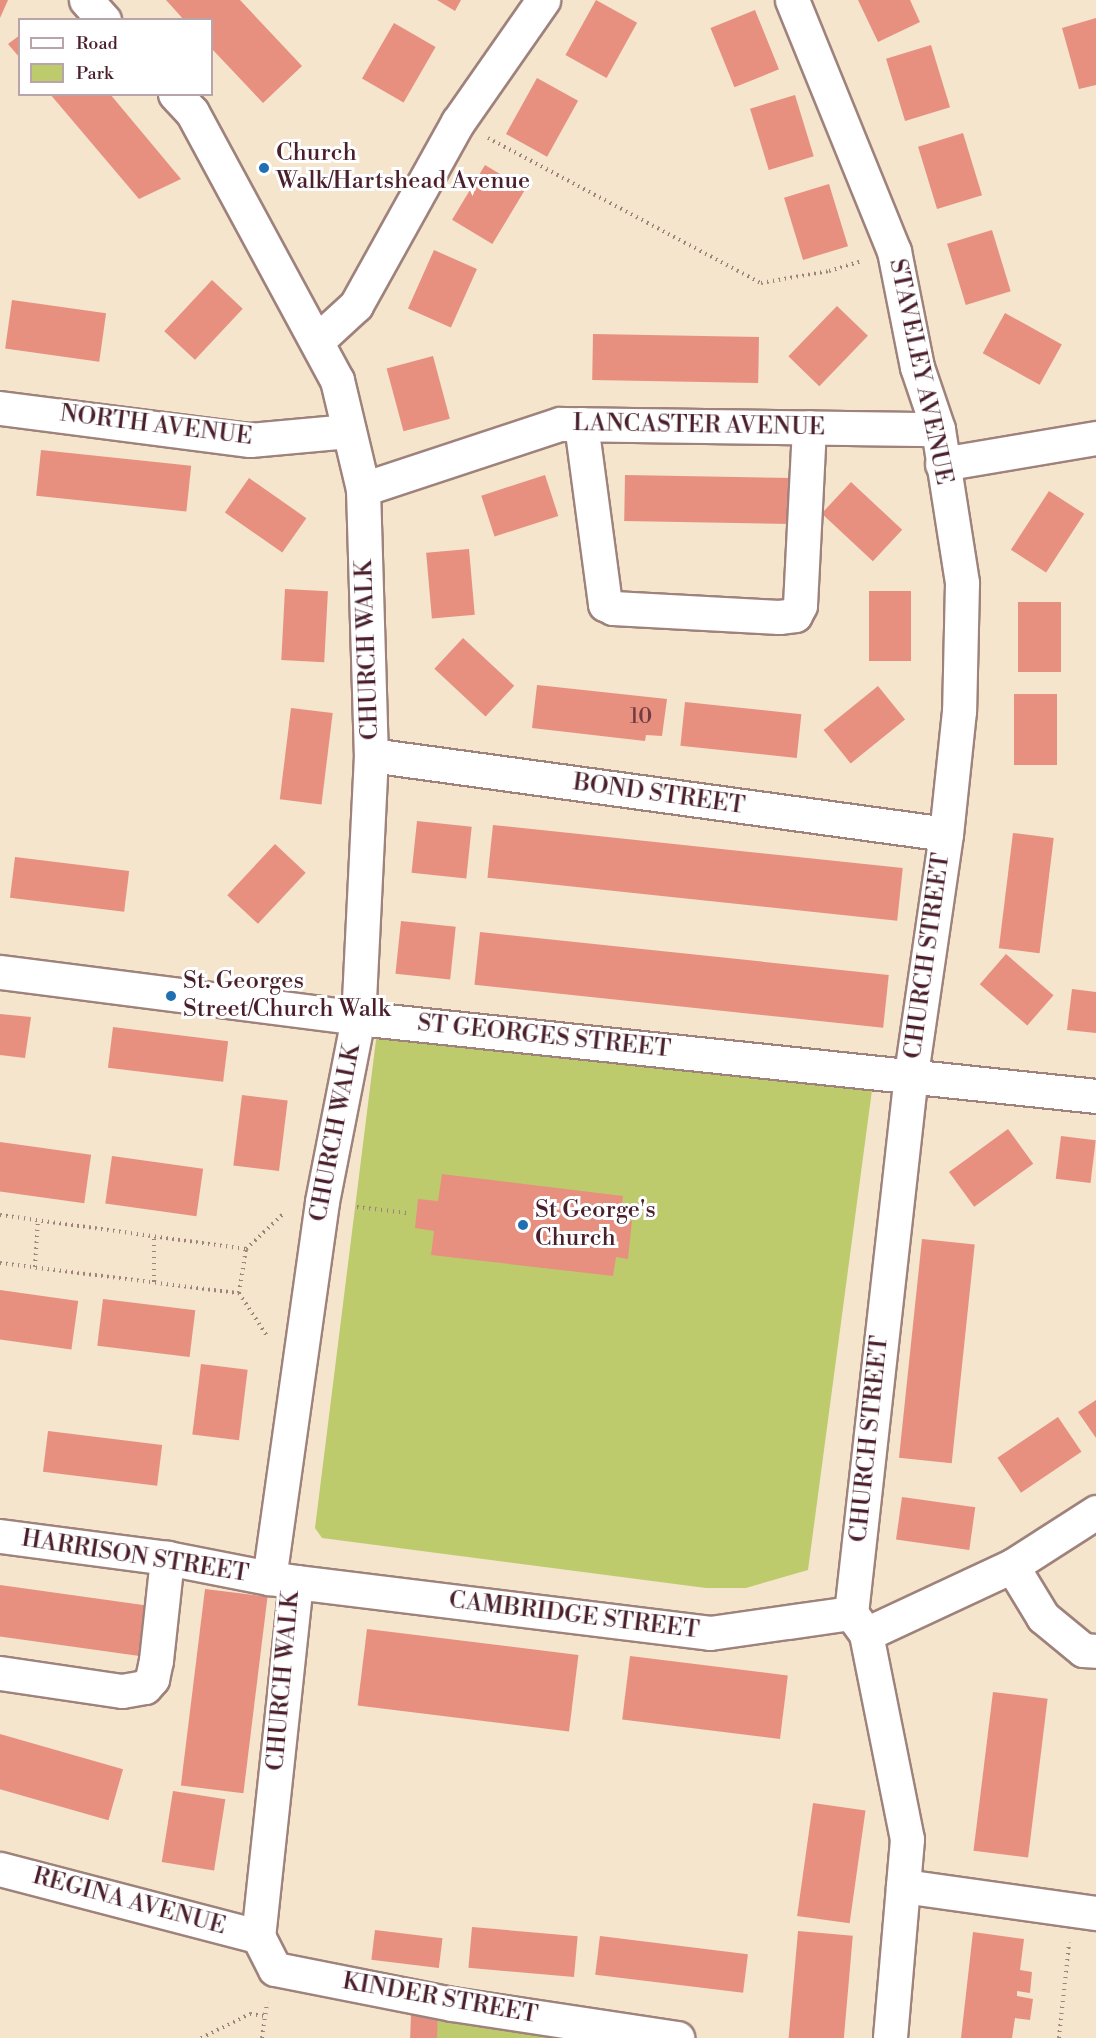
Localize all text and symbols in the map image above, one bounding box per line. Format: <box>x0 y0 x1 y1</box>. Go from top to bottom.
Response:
legend <box>18 18 213 96</box>
text: Road <box>76 32 118 55</box>
text: Park <box>76 62 113 85</box>
place label: Church Walk/Hartshead Avenue <box>276 140 530 196</box>
marker: Church Walk/Hartshead Avenue <box>257 161 271 175</box>
street label: STAVELEY AVENUE <box>882 256 958 488</box>
street label: NORTH AVENUE <box>58 400 254 452</box>
street label: LANCASTER AVENUE <box>573 409 825 443</box>
street label: CHURCH WALK <box>350 559 386 741</box>
house number: 10 <box>630 704 652 730</box>
street label: BOND STREET <box>571 769 747 821</box>
street label: CHURCH STREET <box>899 851 957 1061</box>
place label: St. Georges Street/Church Walk <box>183 968 390 1024</box>
marker: St. Georges Street/Church Walk <box>164 989 178 1003</box>
street label: ST GEORGES STREET <box>416 1009 672 1065</box>
street label: CHURCH WALK <box>305 1042 367 1224</box>
place label: St George's Church <box>535 1197 656 1253</box>
marker: St George's Church <box>516 1218 530 1232</box>
street label: CHURCH STREET <box>845 1334 895 1544</box>
street label: HARRISON STREET <box>19 1525 251 1589</box>
street label: CAMBRIDGE STREET <box>447 1586 701 1646</box>
street label: CHURCH WALK <box>262 1590 306 1772</box>
street label: REGINA AVENUE <box>29 1862 229 1942</box>
street label: KINDER STREET <box>340 1968 540 2030</box>

